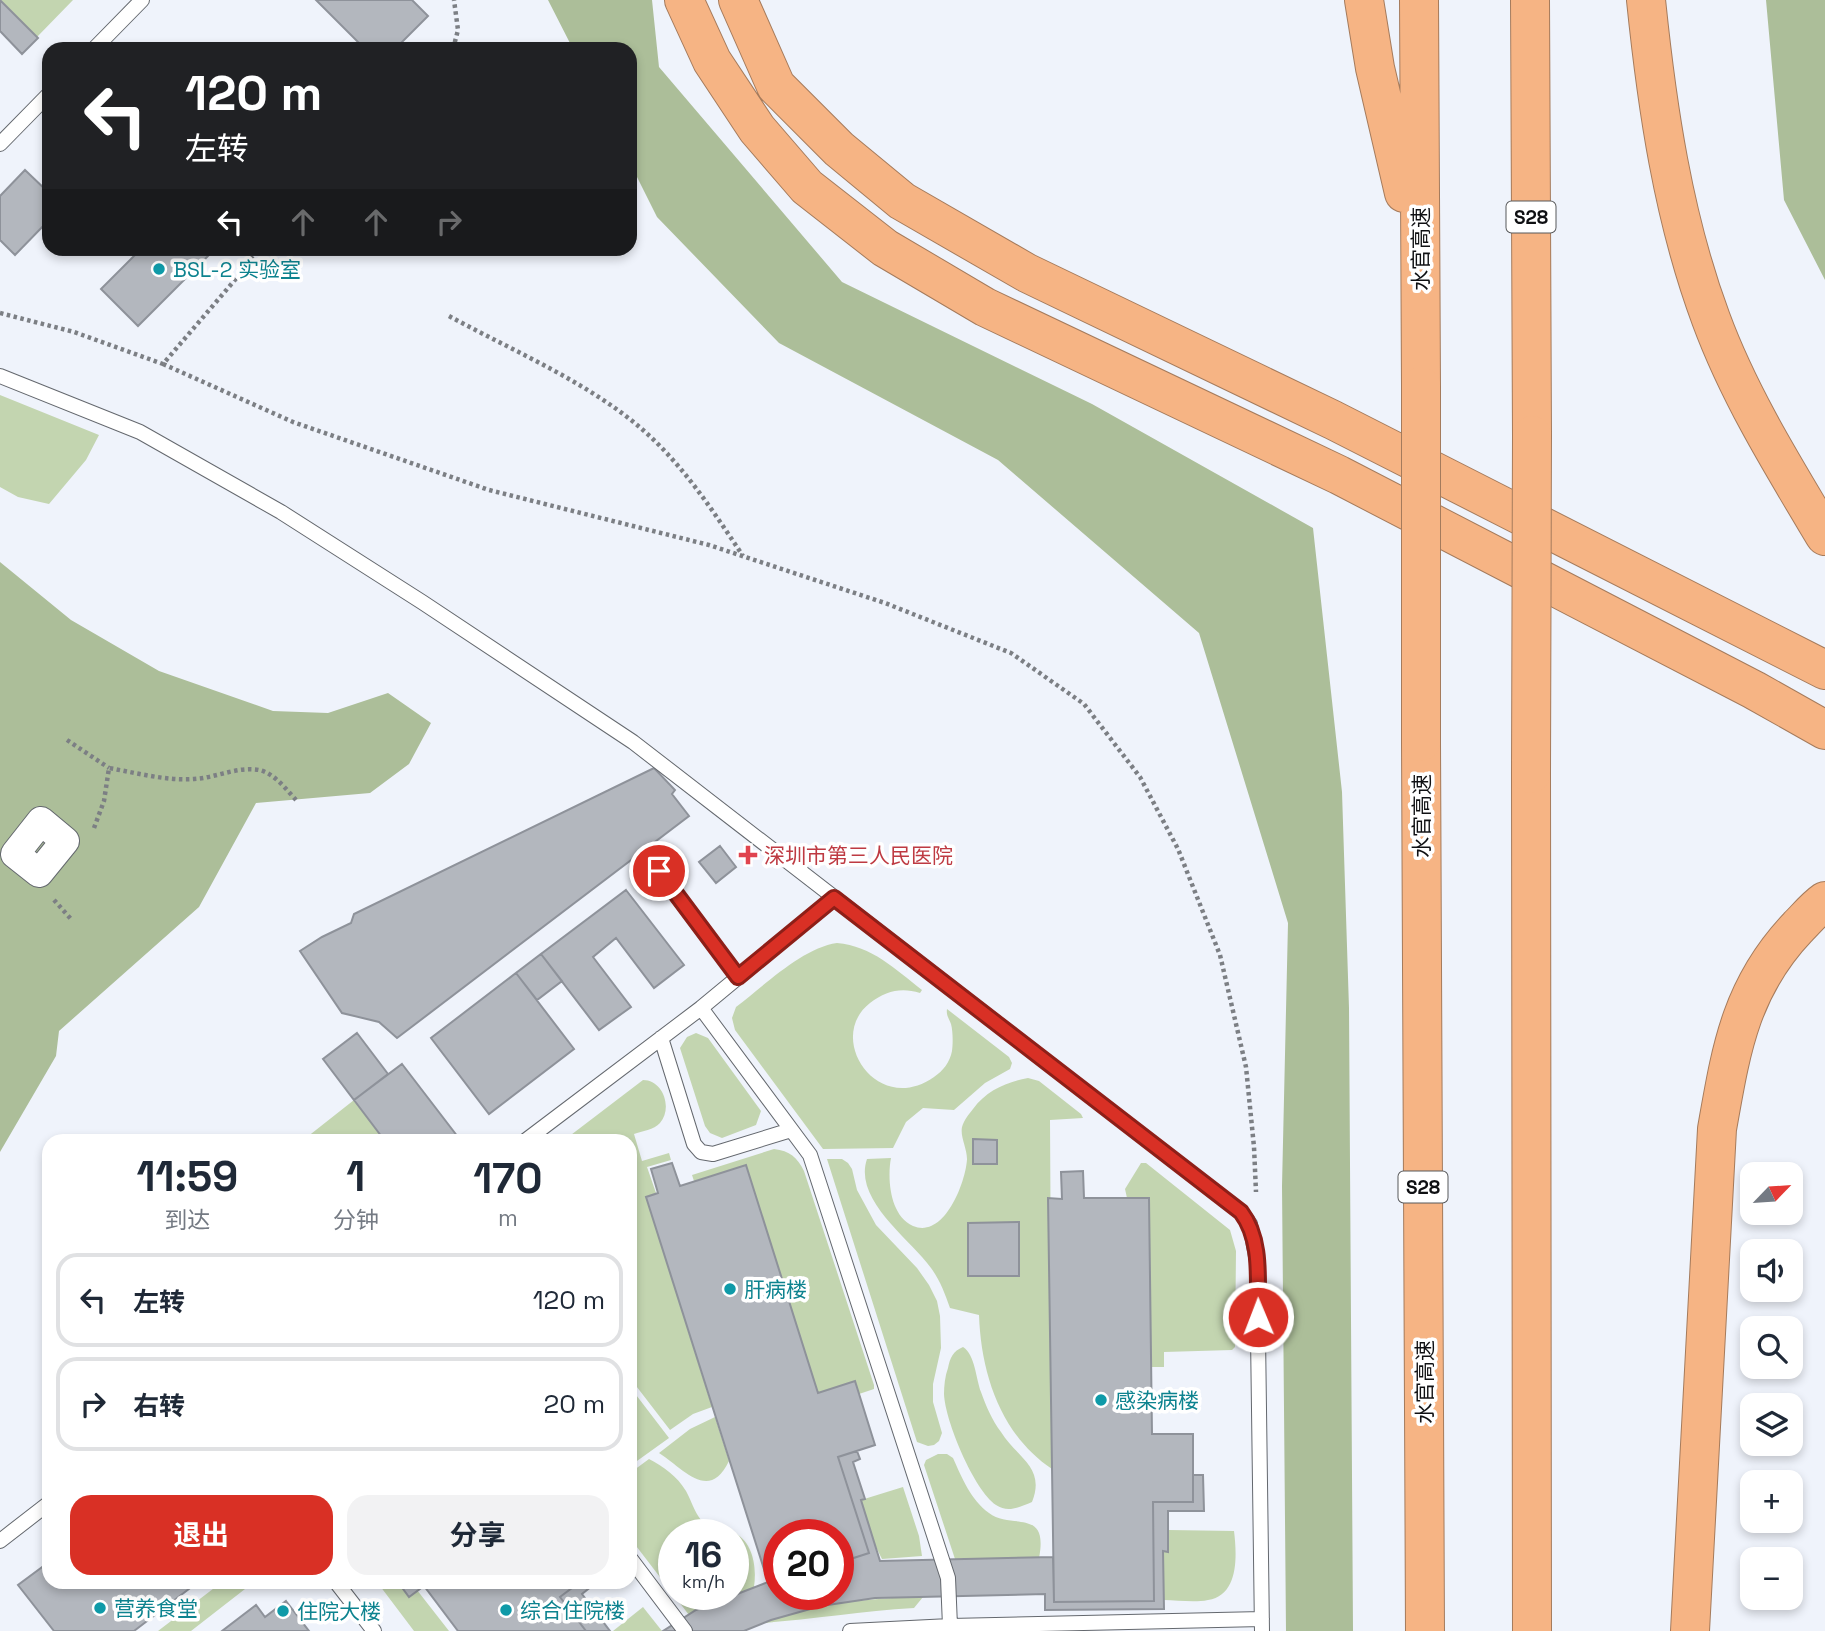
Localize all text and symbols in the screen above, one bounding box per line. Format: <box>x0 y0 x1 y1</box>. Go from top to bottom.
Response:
text: 120 m <box>185 62 322 124</box>
icon: left <box>70 70 161 161</box>
text: 左转 <box>185 129 249 169</box>
road number: S28 <box>1506 202 1556 232</box>
icon: left <box>211 203 249 241</box>
icon: ahead <box>284 203 322 241</box>
icon: ahead <box>357 203 395 241</box>
icon: right <box>430 203 468 241</box>
street label: 水官高速 <box>1407 207 1434 291</box>
place label: BSL-2 实验室 <box>173 256 301 283</box>
marker: BSL-2 实验室 <box>151 261 167 277</box>
street label: 水官高速 <box>1408 774 1435 858</box>
pin <box>629 841 689 901</box>
place label: 深圳市第三人民医院 <box>764 842 953 869</box>
marker: 深圳市第三人民医院 <box>738 845 758 865</box>
icon: arrive <box>640 852 678 890</box>
text: 11:59 <box>137 1150 238 1203</box>
text: 1 <box>346 1150 365 1203</box>
text: 170 <box>473 1152 542 1205</box>
north arrow <box>1740 1162 1802 1225</box>
map controls <box>1740 1162 1803 1610</box>
road number: S28 <box>1398 1172 1448 1203</box>
text: m <box>498 1203 518 1233</box>
text: 到达 <box>164 1205 210 1235</box>
text: 分钟 <box>333 1205 379 1235</box>
button: sound <box>1740 1239 1803 1302</box>
place label: 肝病楼 <box>744 1276 807 1303</box>
position arrow <box>1221 1280 1295 1354</box>
icon: left <box>74 1281 112 1319</box>
marker: 肝病楼 <box>722 1281 738 1297</box>
text: 120 m <box>533 1283 605 1317</box>
text: 左转 <box>133 1285 185 1319</box>
button: search <box>1740 1316 1803 1379</box>
street label: 水官高速 <box>1411 1340 1438 1424</box>
icon: right <box>74 1385 112 1423</box>
text: 20 m <box>544 1387 605 1421</box>
place label: 感染病楼 <box>1115 1387 1199 1414</box>
text: 右转 <box>133 1389 185 1423</box>
marker: 感染病楼 <box>1093 1392 1109 1408</box>
button: layers <box>1740 1393 1803 1456</box>
button: + <box>1740 1470 1803 1533</box>
button: 退出 <box>70 1495 333 1575</box>
button: 分享 <box>347 1495 609 1575</box>
speed limit sign: 20 <box>763 1519 854 1610</box>
text: 16 <box>685 1533 722 1577</box>
button: − <box>1740 1547 1803 1610</box>
text: km/h <box>682 1570 725 1593</box>
place label: 营养食堂 <box>114 1595 198 1622</box>
place label: 综合住院楼 <box>520 1597 625 1624</box>
place label: 住院大楼 <box>297 1598 381 1625</box>
marker: 营养食堂 <box>92 1600 108 1616</box>
marker: 综合住院楼 <box>498 1602 514 1618</box>
marker: 住院大楼 <box>275 1603 291 1619</box>

